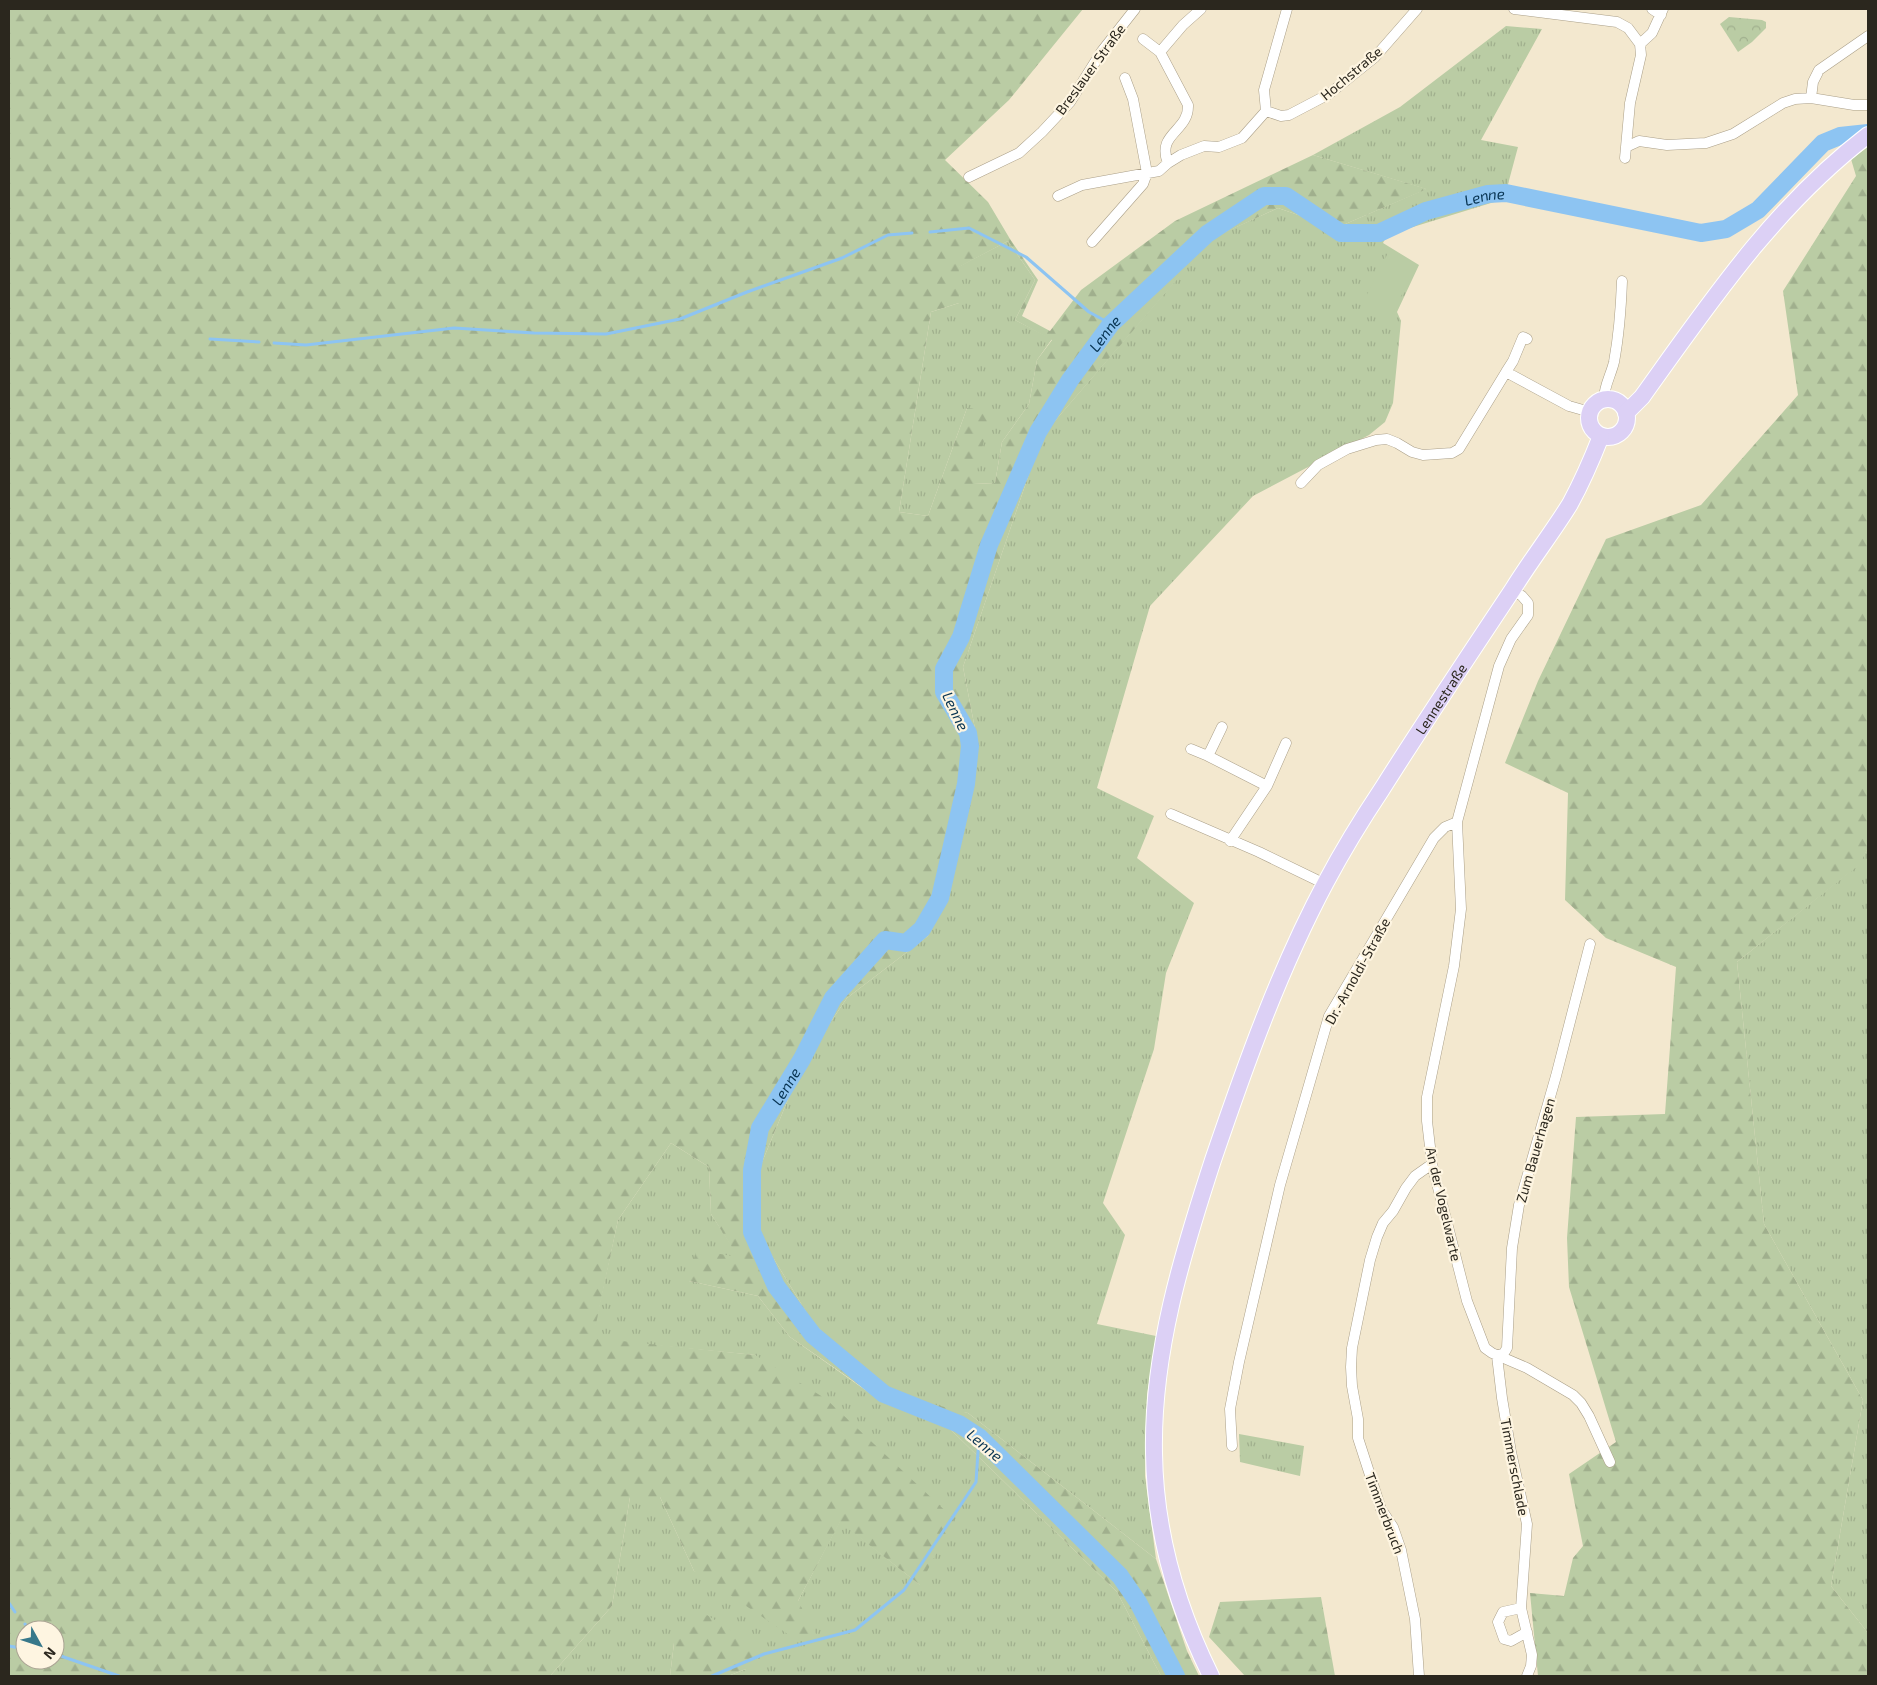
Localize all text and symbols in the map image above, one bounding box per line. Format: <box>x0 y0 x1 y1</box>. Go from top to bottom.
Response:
street label: Breslauer Straße <box>1051 20 1129 118</box>
street label: Hochstraße <box>1317 42 1385 104</box>
water label: Lenne <box>1462 184 1505 209</box>
water label: Lenne <box>1085 311 1124 355</box>
street label: Lennestraße <box>1411 660 1470 737</box>
water label: Lenne <box>939 689 973 733</box>
street label: Dr.-Arnoldi-Straße <box>1321 915 1393 1027</box>
water label: Lenne <box>767 1064 804 1108</box>
street label: Zum Bauerhagen <box>1512 1096 1558 1204</box>
street label: An der Vogelwarte <box>1423 1145 1465 1263</box>
street label: Timmerschlade <box>1497 1417 1533 1517</box>
water label: Lenne <box>964 1425 1006 1465</box>
street label: Timmerbruch <box>1362 1470 1408 1556</box>
north arrow <box>15 1620 65 1670</box>
text: N <box>41 1644 60 1663</box>

